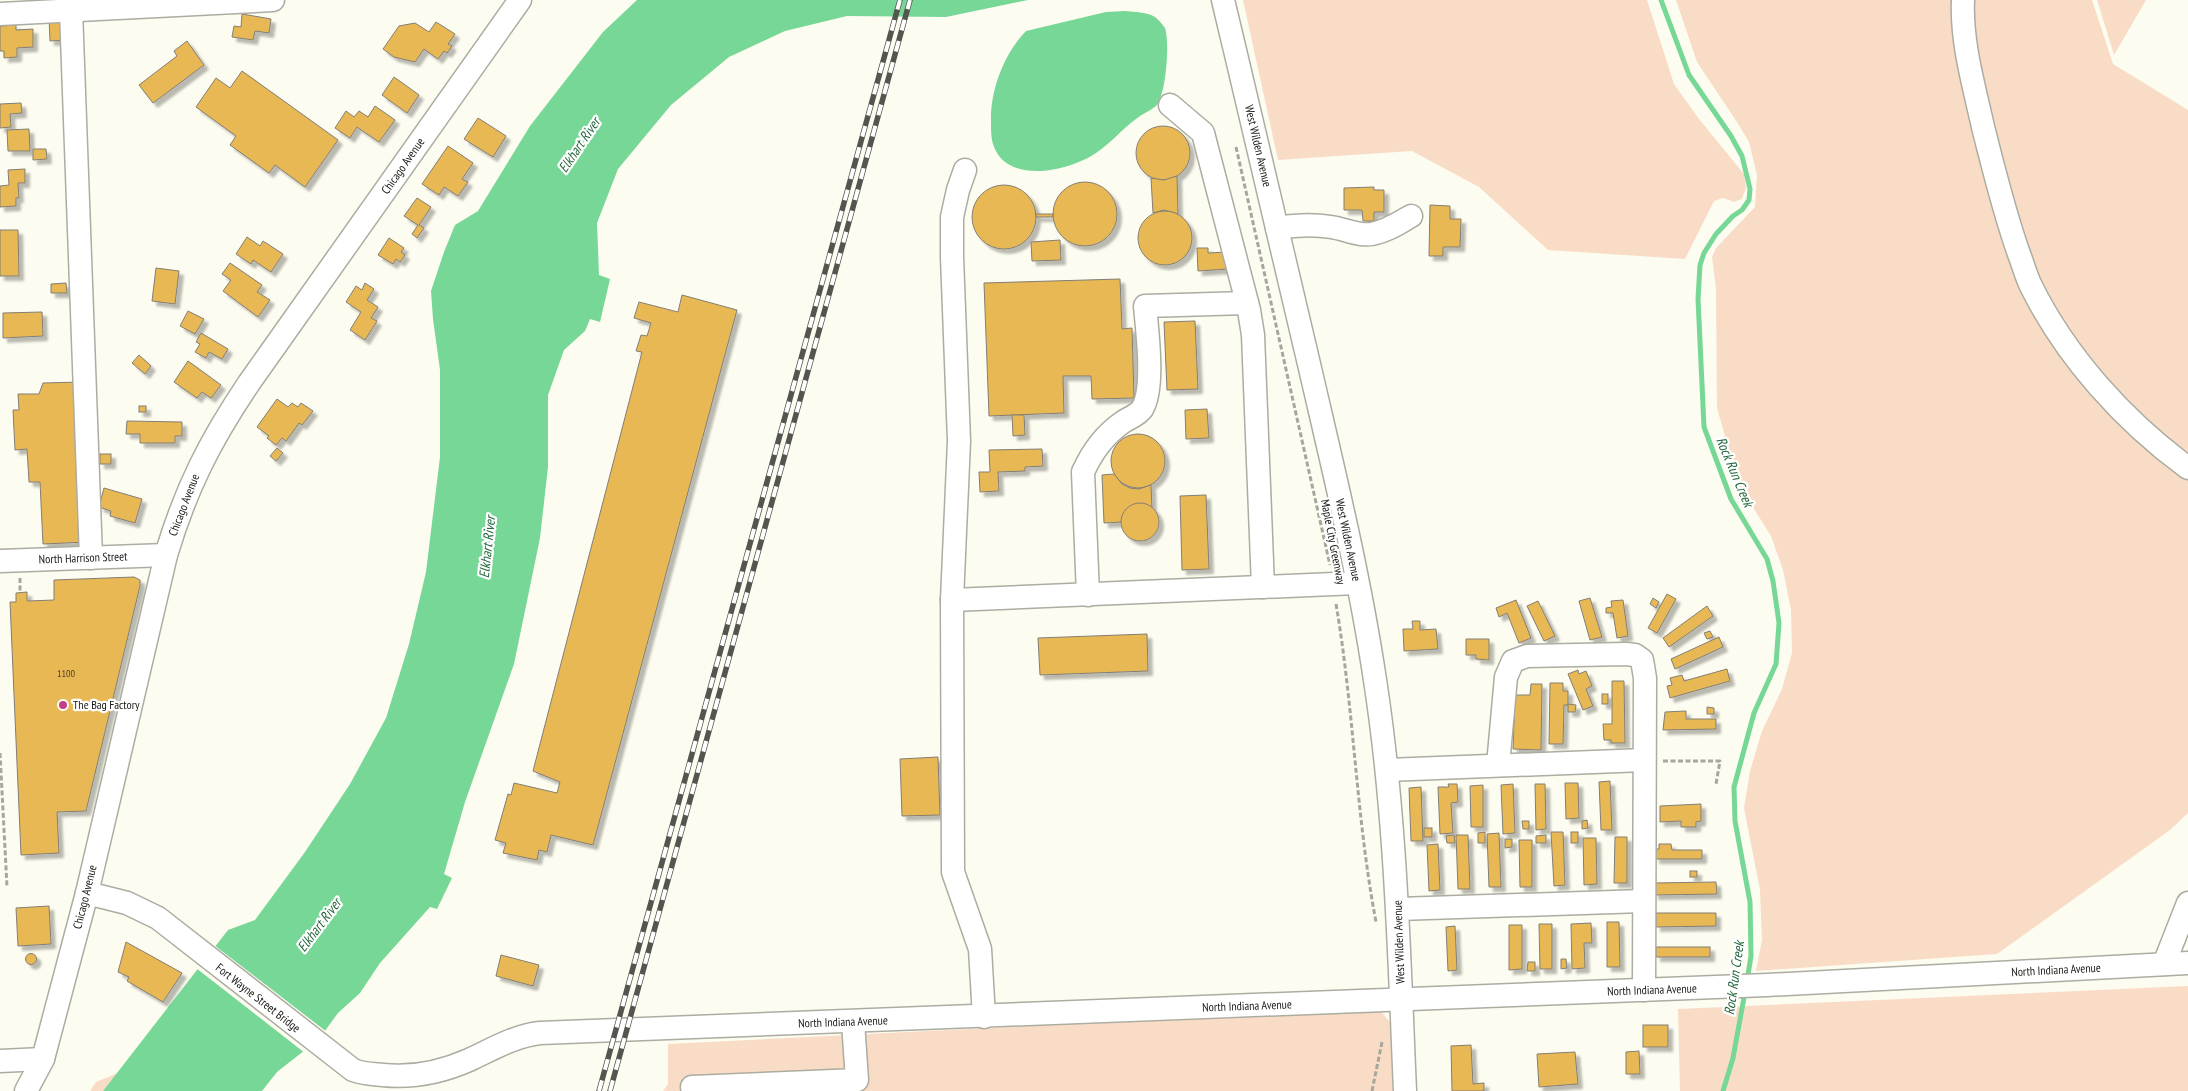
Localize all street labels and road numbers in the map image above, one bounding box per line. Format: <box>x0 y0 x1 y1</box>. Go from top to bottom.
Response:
street label: West Wilden Avenue <box>1242 103 1275 188</box>
street label: Chicago Avenue <box>378 135 428 197</box>
street label: Chicago Avenue <box>165 472 202 538</box>
street label: West Wilden Avenue <box>1332 497 1365 582</box>
street label: Maple City Greenway <box>1318 498 1349 586</box>
street label: North Harrison Street <box>38 548 128 567</box>
street label: Chicago Avenue <box>69 863 100 930</box>
street label: West Wilden Avenue <box>1390 900 1407 984</box>
street label: Fort Wayne Street Bridge <box>213 960 304 1035</box>
street label: North Indiana Avenue <box>2011 960 2101 979</box>
street label: North Indiana Avenue <box>1607 980 1697 999</box>
street label: North Indiana Avenue <box>1202 996 1292 1015</box>
street label: North Indiana Avenue <box>798 1012 888 1031</box>

